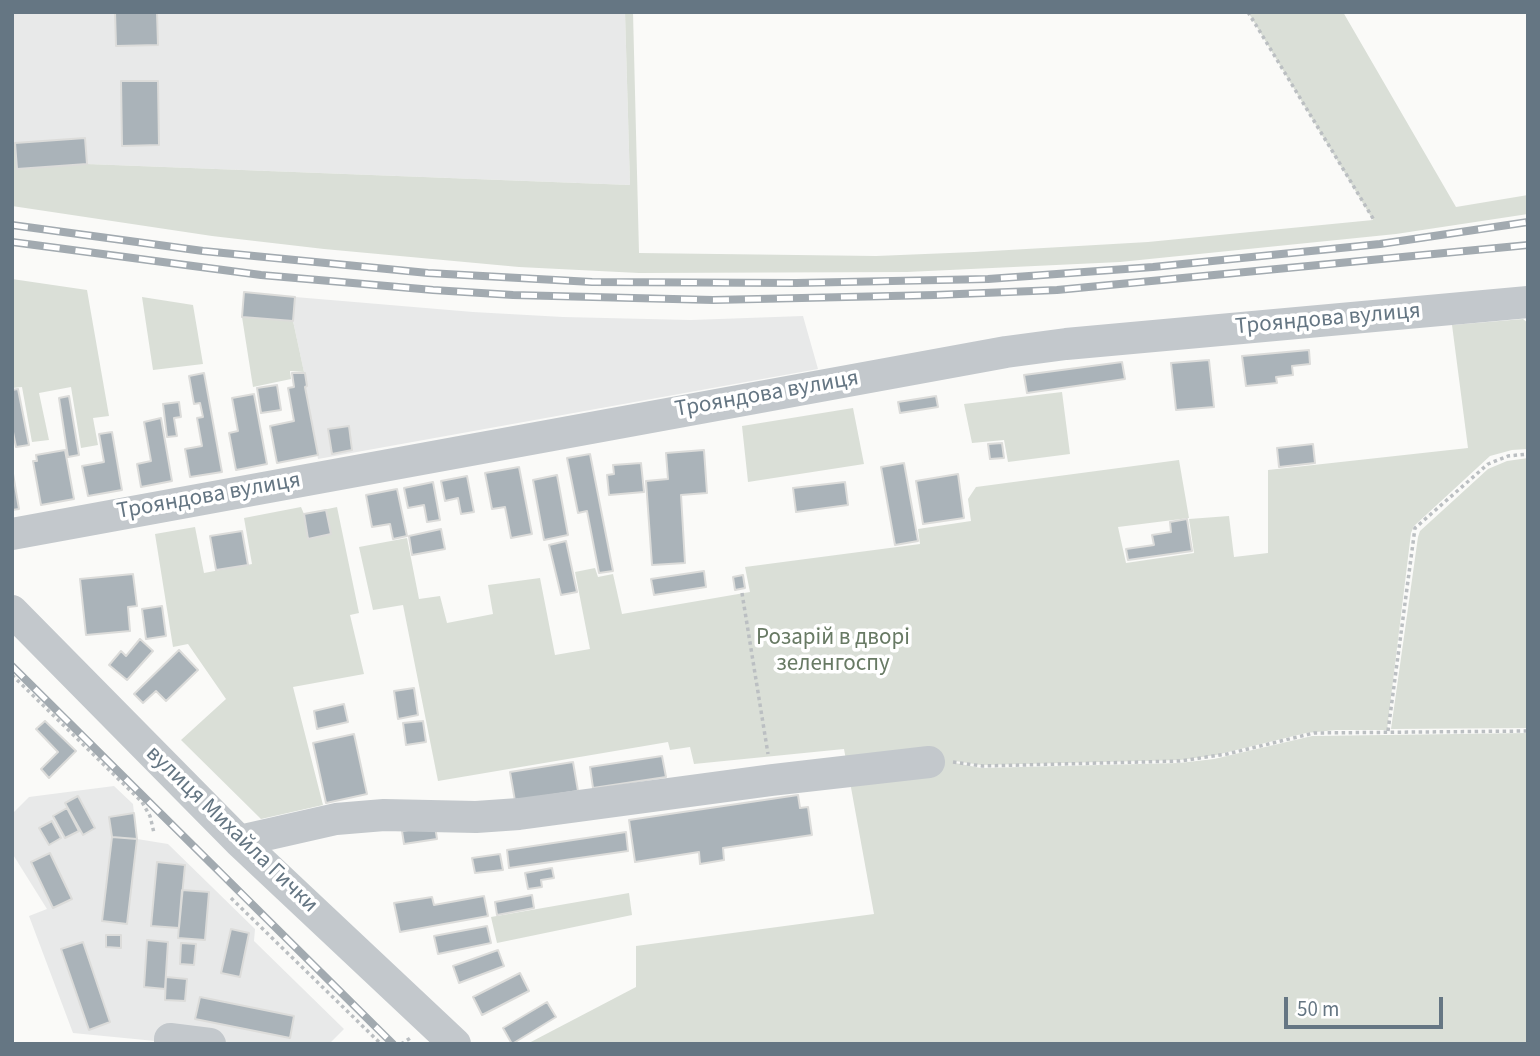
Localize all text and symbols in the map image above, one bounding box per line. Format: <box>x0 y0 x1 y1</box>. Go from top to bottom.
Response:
street label: Трояндова вулиця <box>1234 298 1422 342</box>
street label: Трояндова вулиця <box>673 365 861 425</box>
street label: Трояндова вулиця <box>115 467 303 527</box>
park label: Розарій в дворі зеленгоспу <box>756 625 910 679</box>
street label: вулиця Михайла Гички <box>139 741 323 919</box>
scale bar <box>1288 982 1447 1026</box>
text: 50 m <box>1297 994 1339 1024</box>

